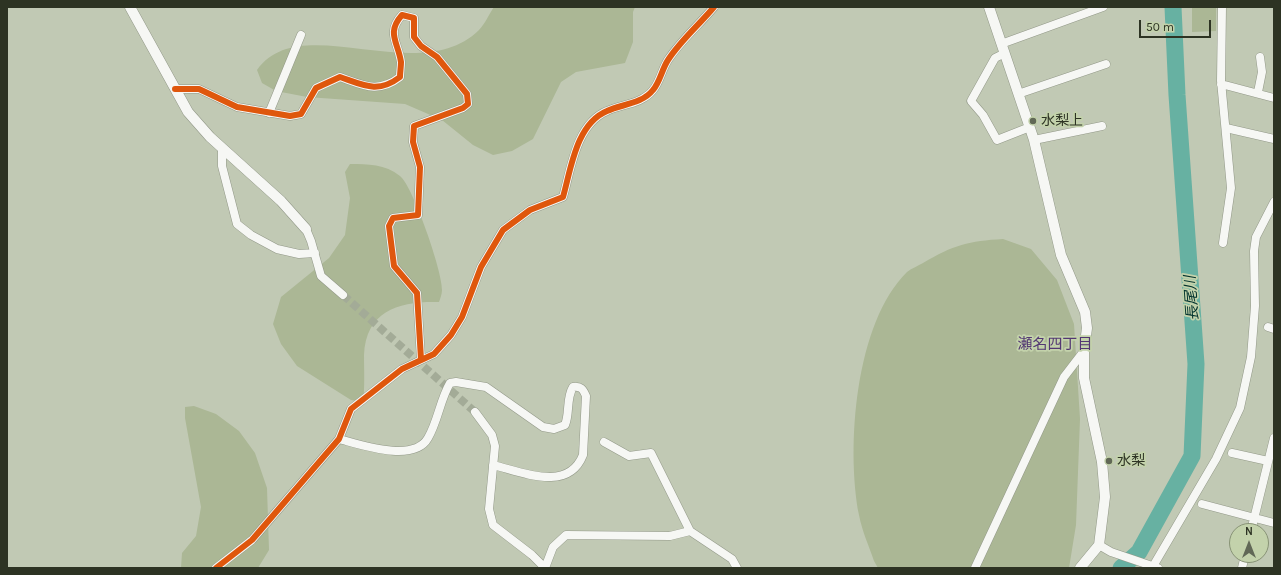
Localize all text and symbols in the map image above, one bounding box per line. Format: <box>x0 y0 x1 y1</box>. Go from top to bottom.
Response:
scale bar <box>1141 12 1213 38</box>
text: 50 m <box>1146 20 1174 34</box>
place label: 水梨上 <box>1041 113 1083 129</box>
marker: 水梨上 <box>1028 116 1038 126</box>
water label: 長尾川 <box>1181 275 1203 321</box>
district label: 瀬名四丁目 <box>1018 336 1092 354</box>
place label: 水梨 <box>1117 453 1145 469</box>
marker: 水梨 <box>1104 456 1114 466</box>
north arrow <box>1229 523 1269 563</box>
text: N <box>1245 525 1253 538</box>

